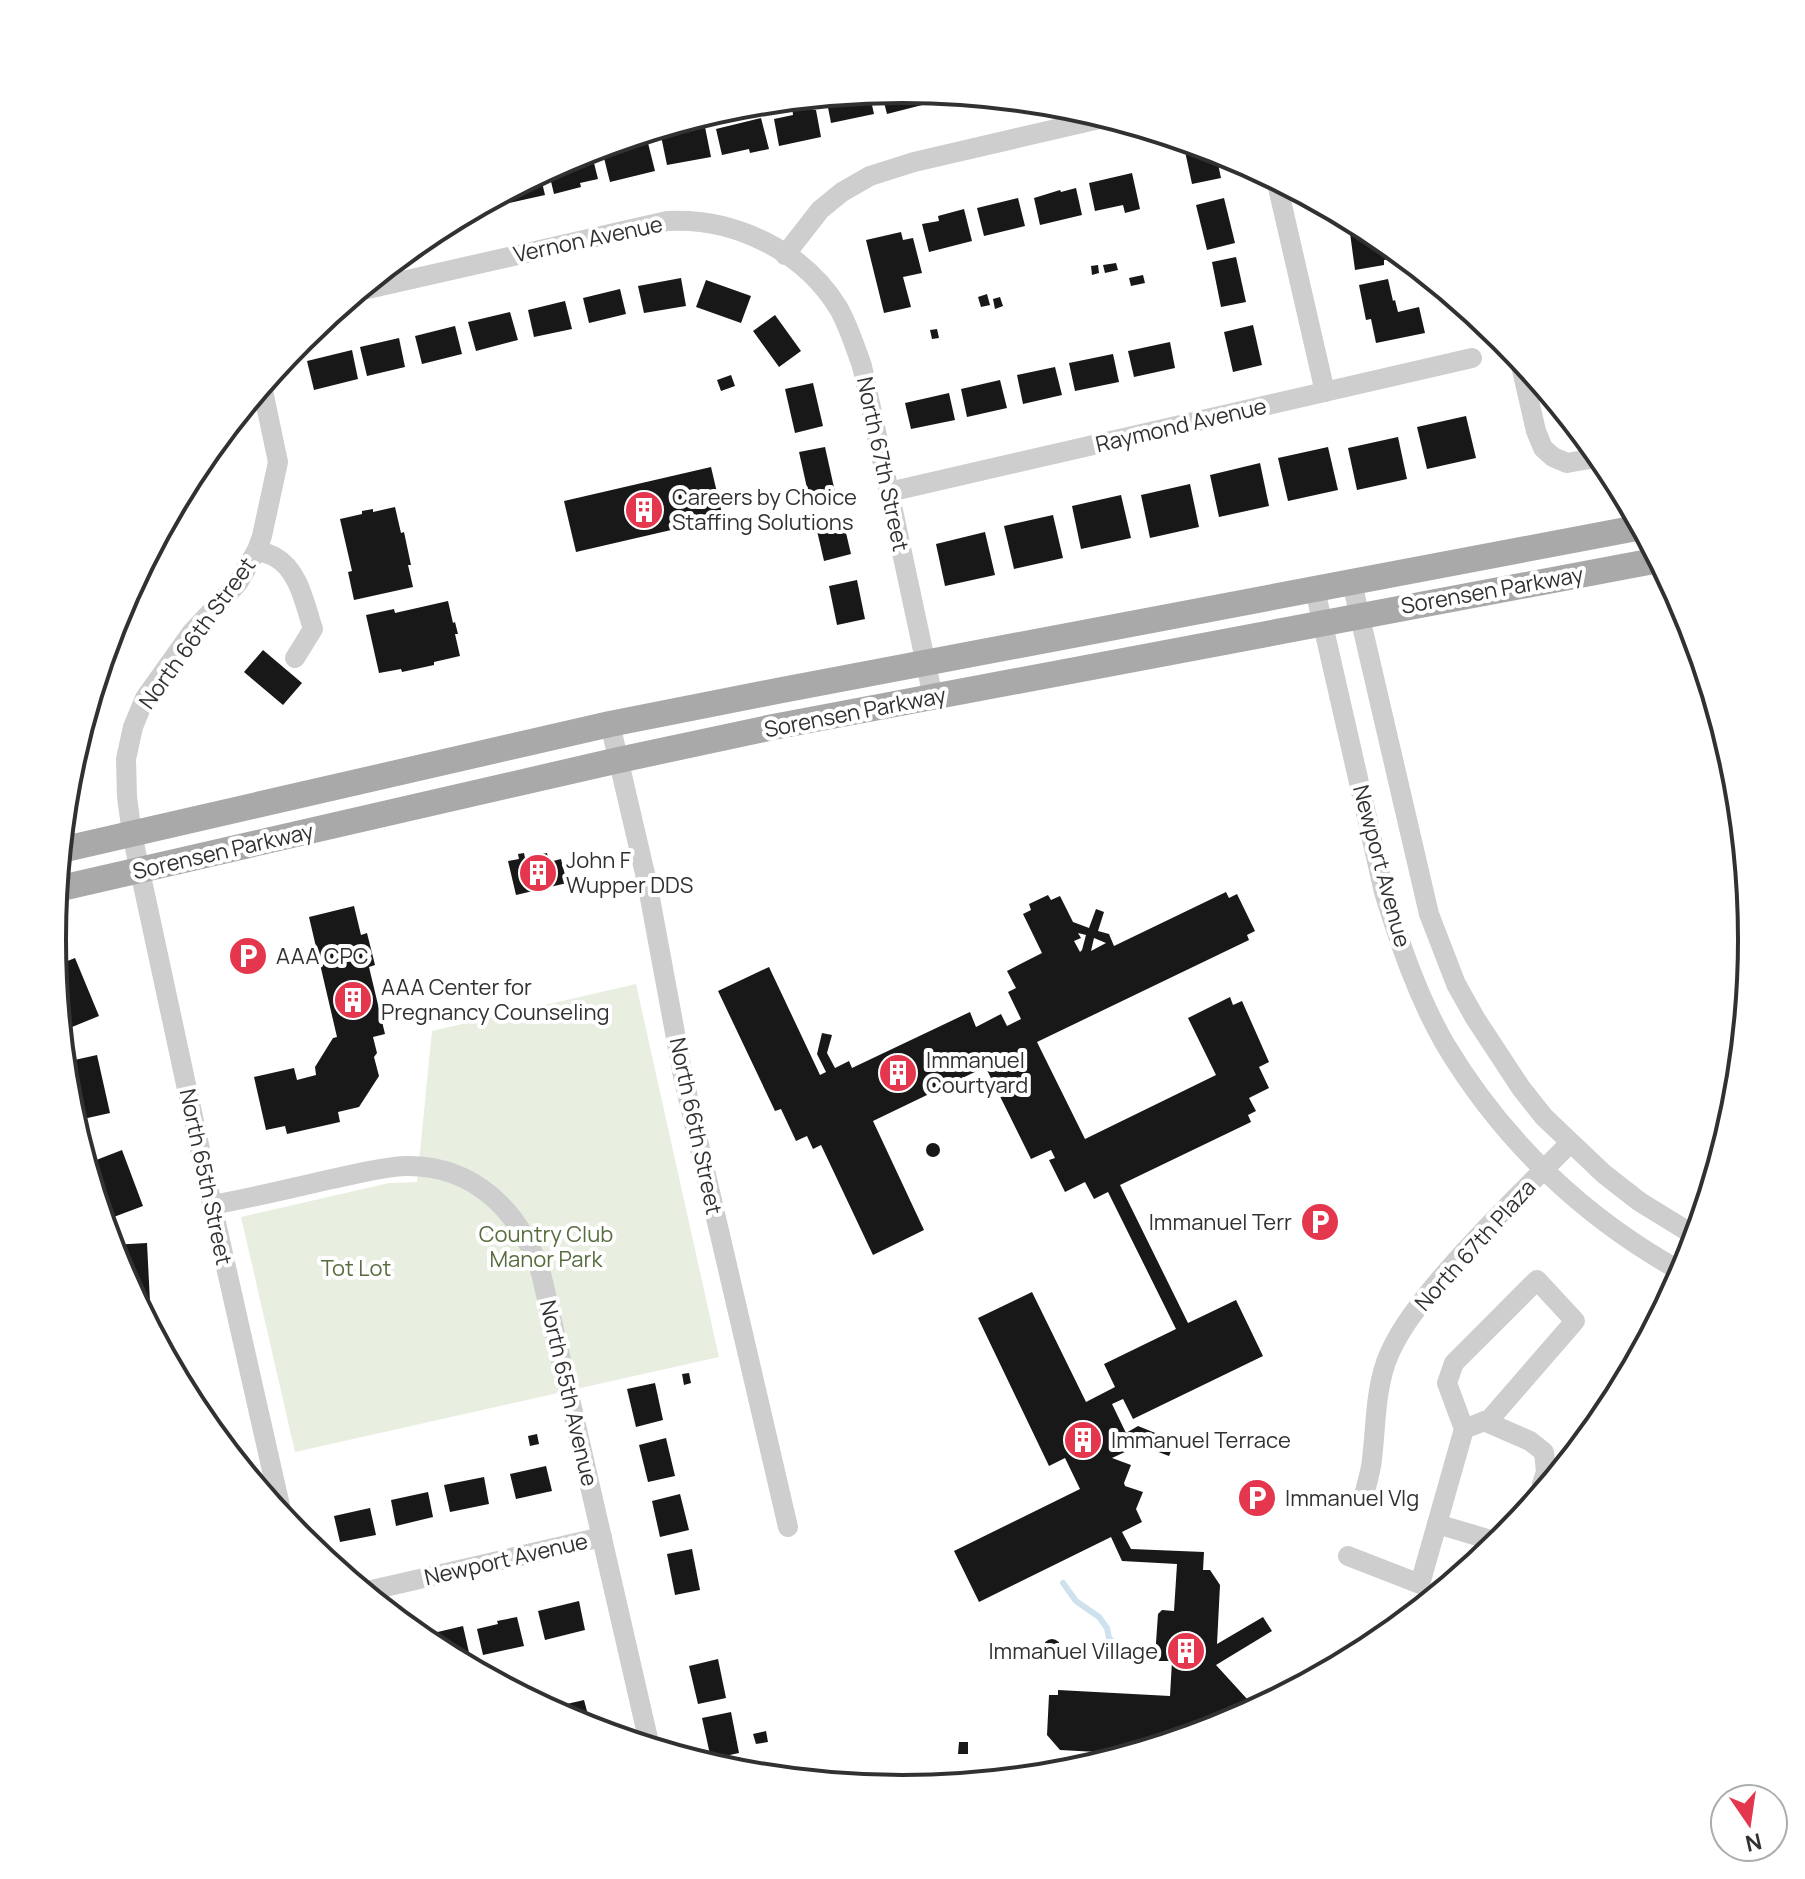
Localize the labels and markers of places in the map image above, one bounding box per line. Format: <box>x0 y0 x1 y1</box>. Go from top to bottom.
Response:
place label: Careers by Choice Staffing Solutions <box>672 482 857 537</box>
building icon: Careers by Choice Staffing Solutions <box>623 489 665 531</box>
place label: John F Wupper DDS <box>566 845 693 900</box>
building icon: John F Wupper DDS <box>517 852 559 894</box>
parking icon: AAA CPC <box>227 935 269 977</box>
place label: AAA CPC <box>276 941 369 971</box>
place label: AAA Center for Pregnancy Counseling <box>381 972 610 1027</box>
building icon: AAA Center for Pregnancy Counseling <box>332 979 374 1021</box>
place label: Immanuel Courtyard <box>926 1045 1028 1100</box>
building icon: Immanuel Courtyard <box>877 1052 919 1094</box>
parking icon: Immanuel Terr <box>1299 1201 1341 1243</box>
place label: Immanuel Terr <box>1149 1207 1292 1237</box>
building icon: Immanuel Terrace <box>1062 1419 1104 1461</box>
place label: Immanuel Terrace <box>1111 1425 1291 1455</box>
parking icon: Immanuel Vlg <box>1236 1477 1278 1519</box>
place label: Immanuel Vlg <box>1285 1483 1419 1513</box>
building icon: Immanuel Village <box>1165 1630 1207 1672</box>
place label: Immanuel Village <box>988 1636 1158 1666</box>

